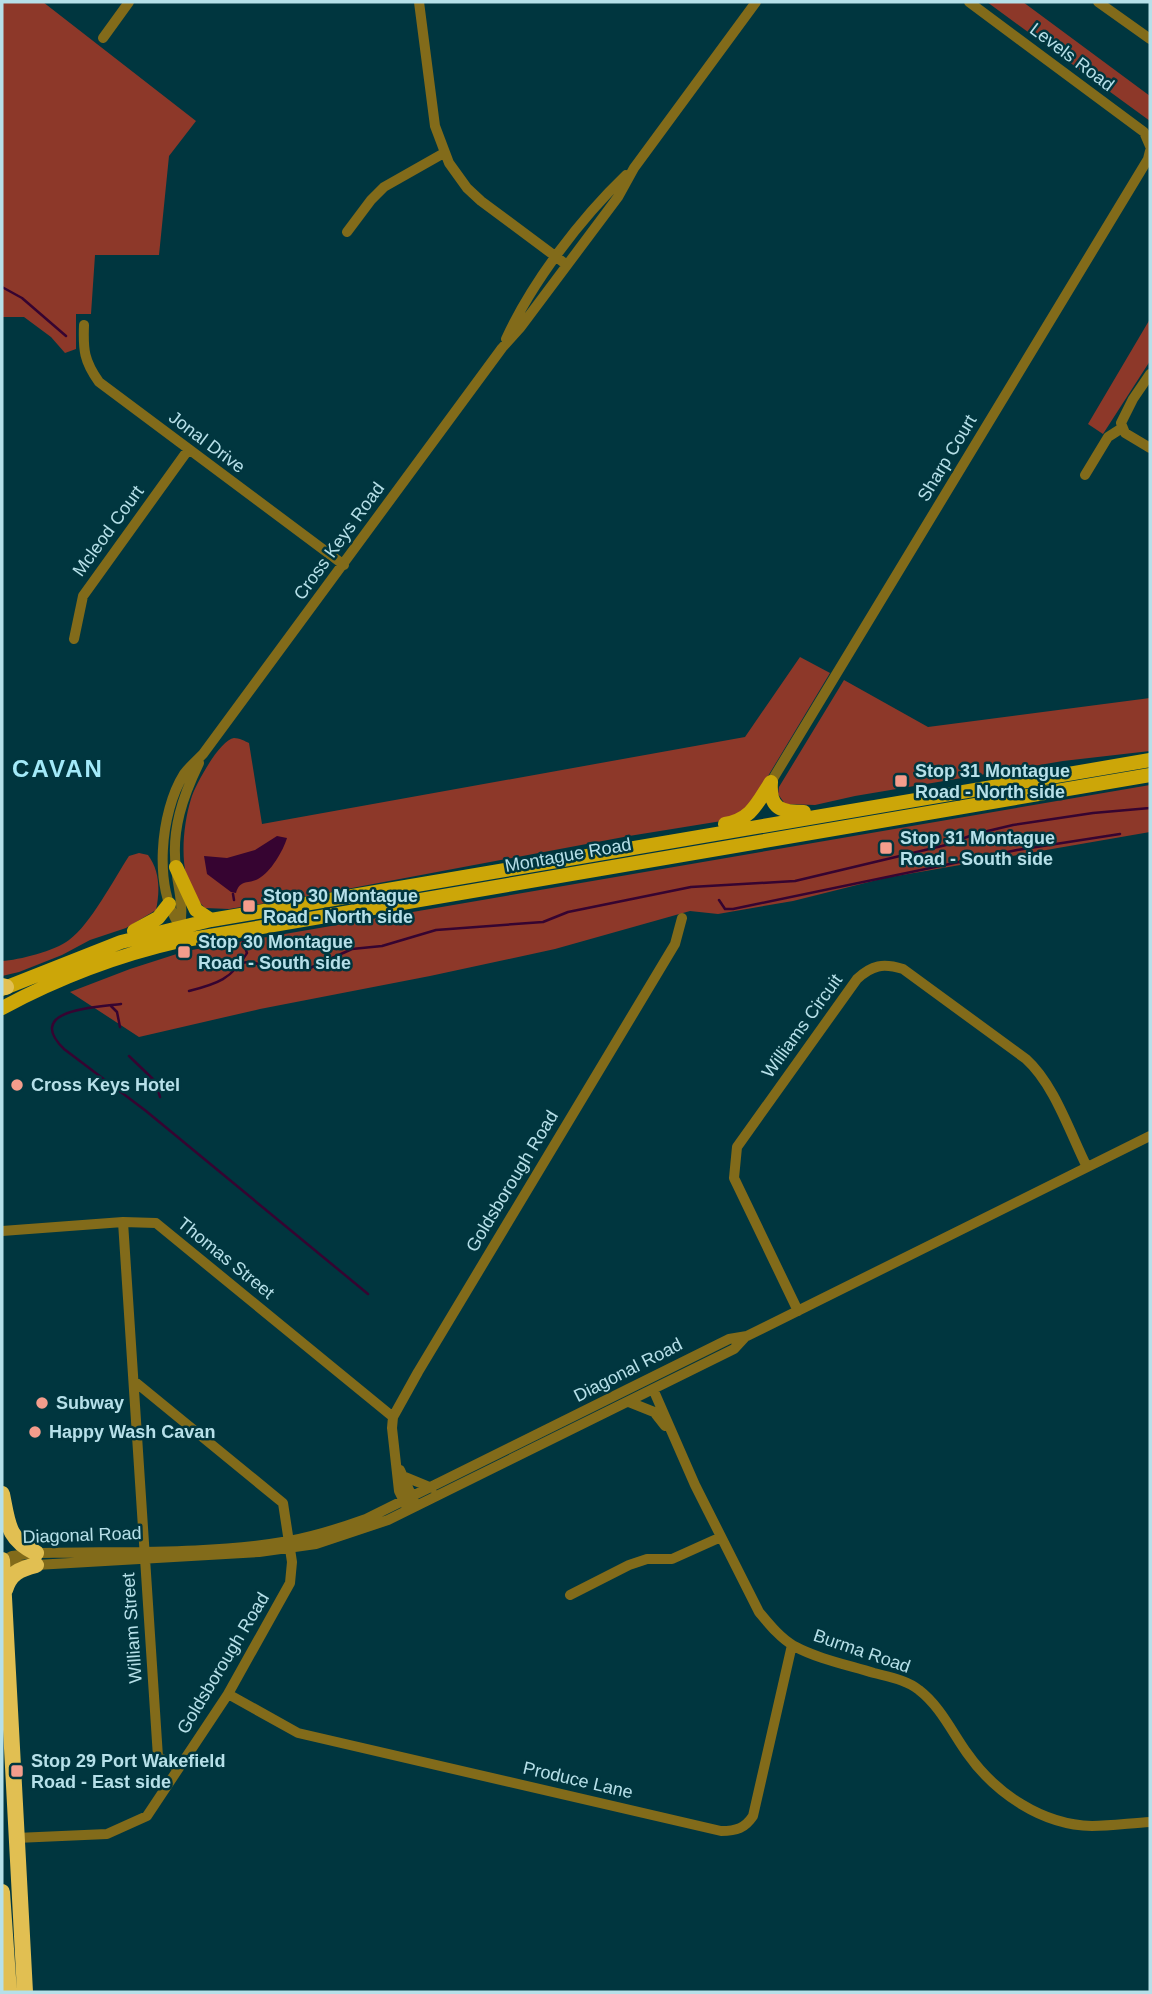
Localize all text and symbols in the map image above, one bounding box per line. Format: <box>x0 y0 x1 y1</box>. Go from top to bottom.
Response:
street label: Levels Road <box>1026 19 1118 95</box>
street label: Jonal Drive <box>165 407 249 477</box>
street label: Sharp Court <box>913 411 981 505</box>
street label: Cross Keys Road <box>290 478 388 604</box>
street label: Mcleod Court <box>68 482 148 580</box>
district label: CAVAN <box>12 755 104 782</box>
place label: Stop 31 Montague Road - North side <box>915 761 1070 802</box>
marker: Stop 31 Montague Road - North side <box>893 773 909 789</box>
place label: Stop 31 Montague Road - South side <box>900 828 1055 869</box>
street label: Montague Road <box>503 834 633 876</box>
marker: Stop 31 Montague Road - South side <box>878 840 894 856</box>
place label: Stop 30 Montague Road - North side <box>263 886 418 927</box>
marker: Stop 30 Montague Road - North side <box>241 898 257 914</box>
place label: Stop 30 Montague Road - South side <box>198 932 353 973</box>
marker: Stop 30 Montague Road - South side <box>176 944 192 960</box>
street label: Williams Circuit <box>758 970 846 1082</box>
place label: Cross Keys Hotel <box>31 1075 180 1095</box>
marker: Cross Keys Hotel <box>9 1077 25 1093</box>
street label: Goldsborough Road <box>462 1107 562 1255</box>
street label: Thomas Street <box>174 1213 278 1303</box>
street label: Diagonal Road <box>570 1334 686 1406</box>
place label: Subway <box>56 1393 124 1413</box>
marker: Subway <box>34 1395 50 1411</box>
place label: Happy Wash Cavan <box>49 1422 215 1442</box>
marker: Happy Wash Cavan <box>27 1424 43 1440</box>
street label: Diagonal Road <box>22 1523 142 1547</box>
street label: William Street <box>118 1572 146 1684</box>
street label: Goldsborough Road <box>173 1589 273 1737</box>
street label: Burma Road <box>811 1625 913 1677</box>
place label: Stop 29 Port Wakefield Road - East side <box>31 1751 225 1792</box>
street label: Produce Lane <box>521 1758 635 1802</box>
marker: Stop 29 Port Wakefield Road - East side <box>9 1763 25 1779</box>

